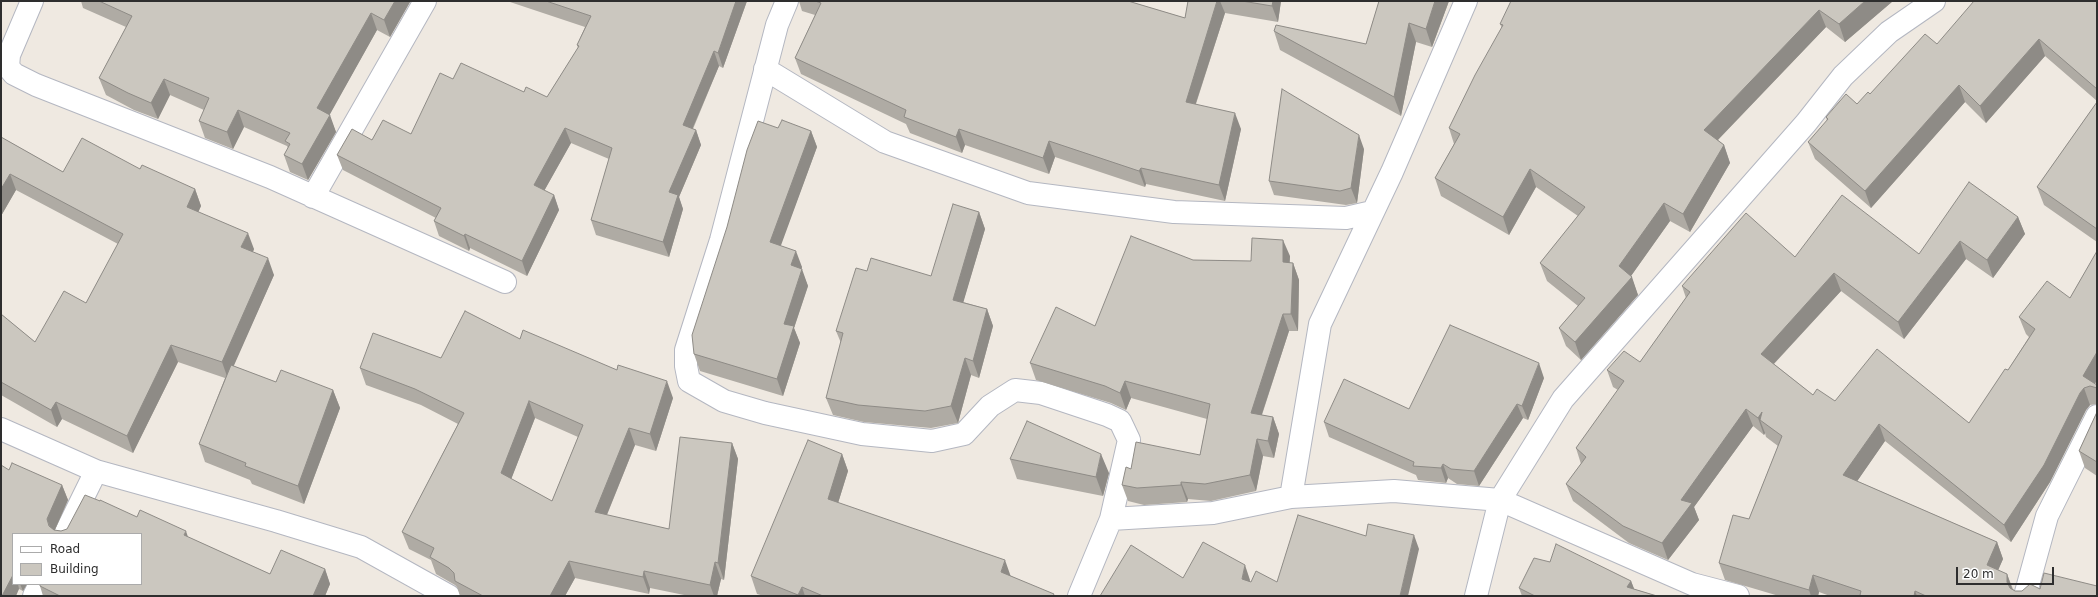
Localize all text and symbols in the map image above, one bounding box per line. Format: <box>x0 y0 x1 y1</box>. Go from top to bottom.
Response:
legend <box>12 533 142 585</box>
text: Road <box>50 542 80 556</box>
scale bar <box>1958 559 2056 585</box>
text: Building <box>50 562 99 576</box>
text: 20 m <box>1963 567 1994 581</box>

